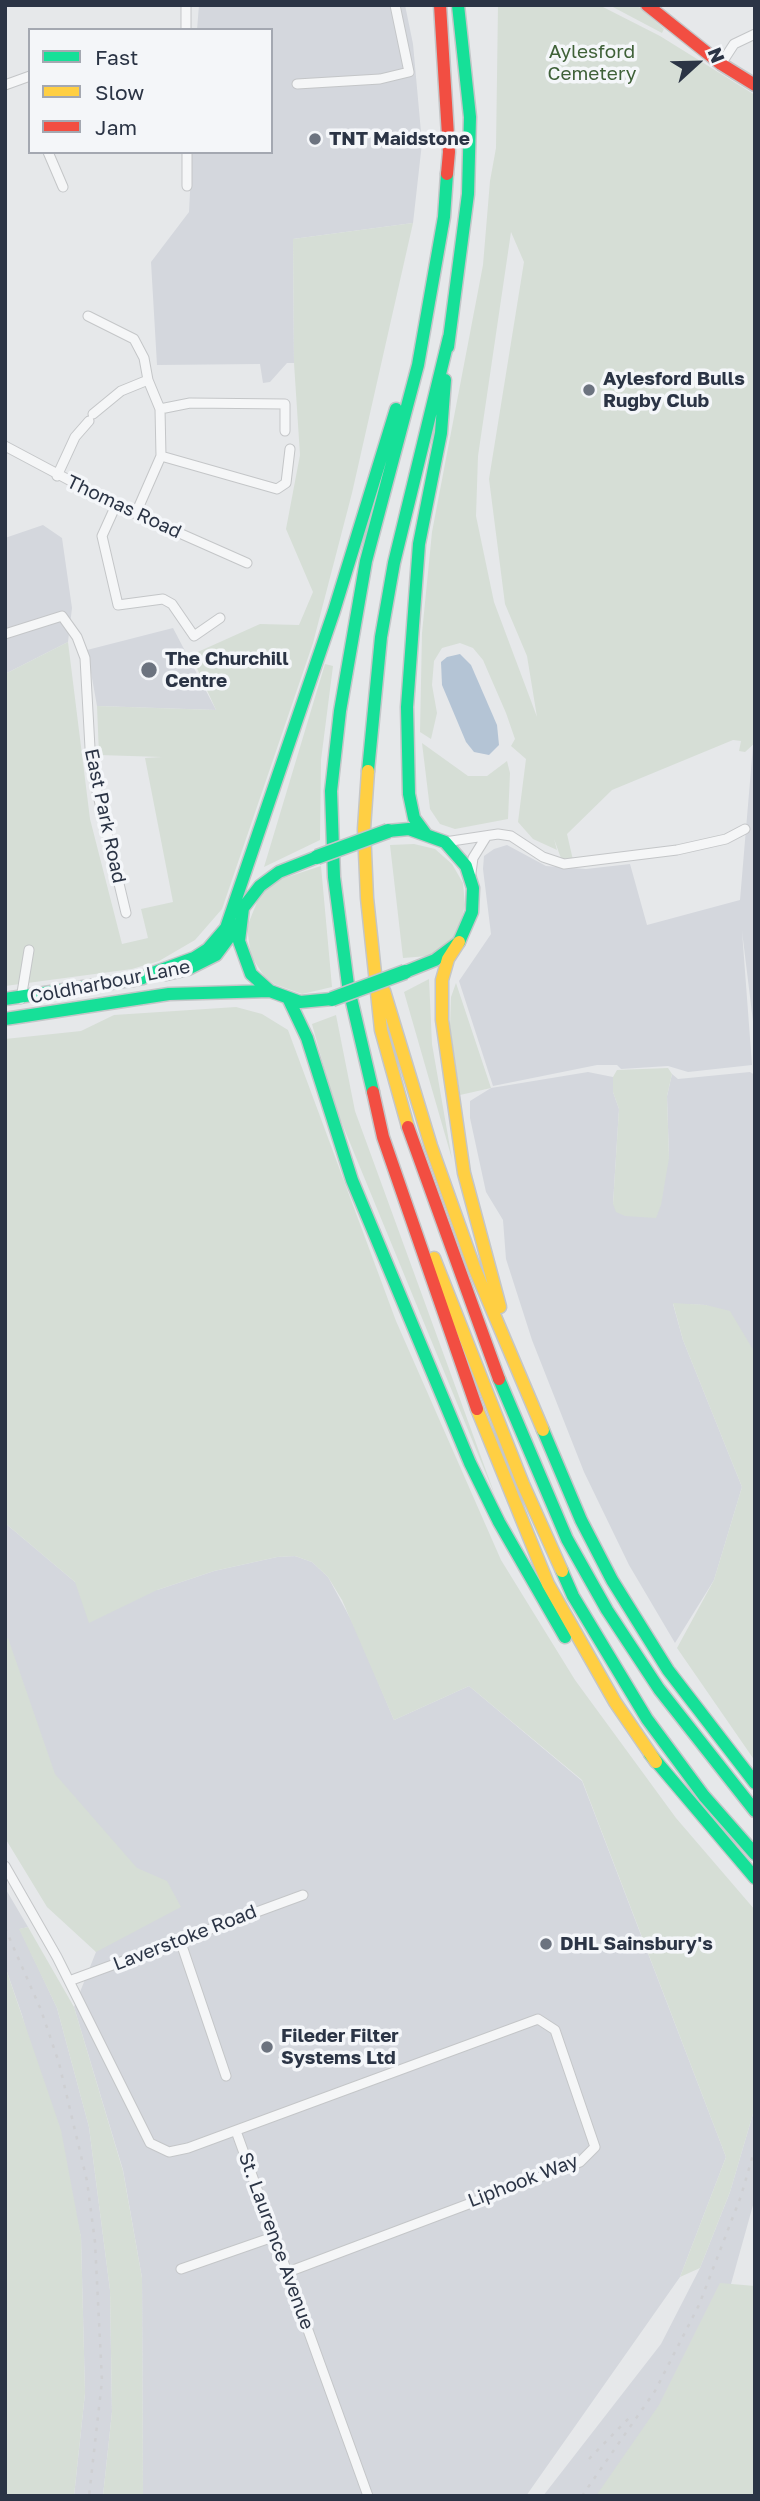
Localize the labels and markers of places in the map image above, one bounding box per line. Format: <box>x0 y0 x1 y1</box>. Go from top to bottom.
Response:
place label: TNT Maidstone <box>329 128 470 150</box>
marker: TNT Maidstone <box>307 131 323 147</box>
place label: Aylesford Bulls Rugby Club <box>603 368 745 412</box>
marker: Aylesford Bulls Rugby Club <box>581 382 597 398</box>
place label: The Churchill Centre <box>165 648 289 692</box>
marker: The Churchill Centre <box>139 660 159 680</box>
place label: DHL Sainsbury's <box>560 1933 713 1955</box>
marker: DHL Sainsbury's <box>538 1936 554 1952</box>
place label: Fileder Filter Systems Ltd <box>281 2025 399 2069</box>
marker: Fileder Filter Systems Ltd <box>259 2039 275 2055</box>

